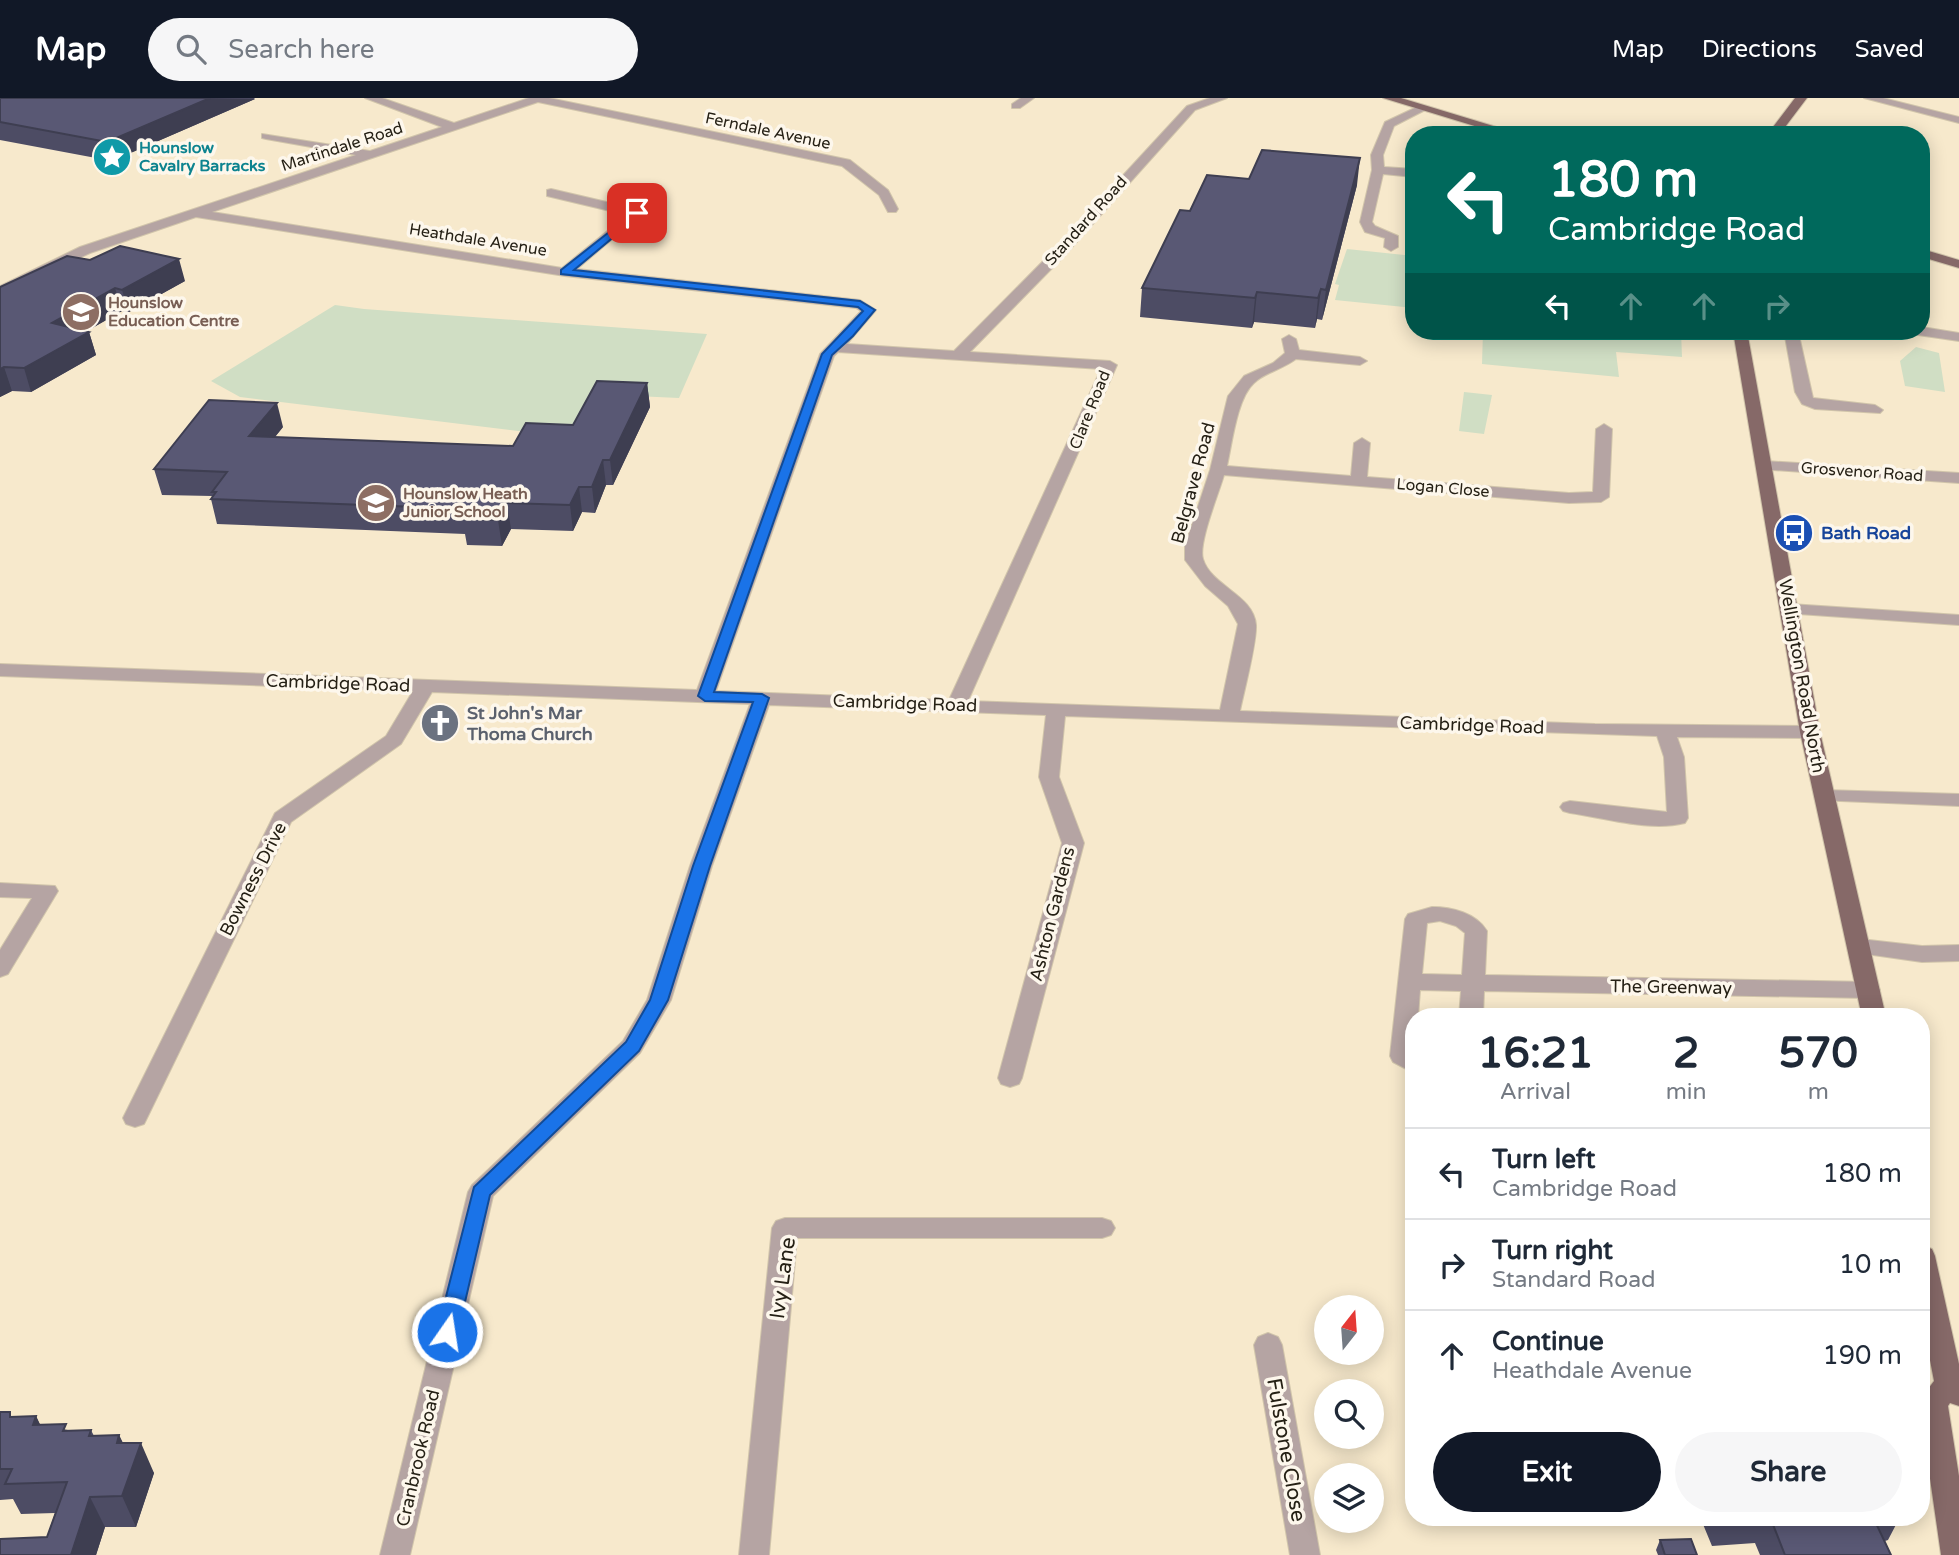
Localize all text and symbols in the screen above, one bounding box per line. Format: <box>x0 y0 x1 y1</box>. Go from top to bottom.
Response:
search box <box>148 18 638 81</box>
text: Map <box>35 30 106 69</box>
icon: search <box>172 30 210 68</box>
text: Search here <box>228 34 374 65</box>
text: Map <box>1612 35 1664 64</box>
text: Directions <box>1702 35 1817 64</box>
text: Saved <box>1855 35 1924 64</box>
street label: Ferndale Avenue <box>704 108 832 154</box>
street label: Martindale Road <box>279 118 405 176</box>
place icon: Hounslow Cavalry Barracks <box>91 136 133 178</box>
place label: Hounslow Cavalry Barracks <box>139 138 266 176</box>
text: 180 m <box>1548 151 1698 210</box>
icon: left <box>1433 154 1524 245</box>
street label: Standard Road <box>1040 172 1132 270</box>
pin <box>607 183 667 243</box>
icon: arrive <box>618 194 656 232</box>
text: Cambridge Road <box>1548 211 1805 249</box>
street label: Heathdale Avenue <box>408 219 548 261</box>
icon: left <box>1539 287 1577 325</box>
icon: ahead <box>1612 287 1650 325</box>
icon: ahead <box>1685 287 1723 325</box>
icon: right <box>1758 287 1796 325</box>
school or university icon: Hounslow Education Centre <box>60 291 102 333</box>
place label: Hounslow Education Centre <box>108 293 239 331</box>
street label: Clare Road <box>1065 368 1115 452</box>
street label: Belgrave Road <box>1166 420 1220 546</box>
street label: Grosvenor Road <box>1800 458 1924 486</box>
street label: Logan Close <box>1396 474 1490 502</box>
school or university icon: Hounslow Heath Junior School <box>355 482 397 524</box>
place label: Hounslow Heath Junior School <box>402 484 528 522</box>
bus stop icon: Bath Road <box>1773 512 1815 554</box>
place label: Bath Road <box>1821 522 1911 544</box>
street label: Wellington Road North <box>1774 577 1830 775</box>
street label: Cambridge Road <box>265 669 411 697</box>
street label: Cambridge Road <box>832 689 978 717</box>
church icon: St John's Mar Thoma Church <box>419 702 461 744</box>
place label: St John's Mar Thoma Church <box>466 702 593 745</box>
street label: Cambridge Road <box>1399 711 1545 739</box>
street label: Bowness Drive <box>215 818 291 940</box>
street label: Ashton Gardens <box>1025 845 1079 983</box>
street label: The Greenway <box>1610 975 1732 999</box>
text: 16:21 <box>1477 1028 1594 1079</box>
text: 2 <box>1673 1028 1699 1079</box>
text: 570 <box>1779 1028 1858 1079</box>
text: Arrival <box>1500 1078 1571 1106</box>
text: min <box>1666 1078 1707 1106</box>
text: m <box>1808 1078 1829 1106</box>
text: Turn left <box>1492 1144 1595 1175</box>
icon: left <box>1433 1155 1471 1193</box>
text: 180 m <box>1822 1158 1902 1189</box>
text: Cambridge Road <box>1492 1175 1677 1203</box>
street label: Ivy Lane <box>765 1235 801 1320</box>
text: Turn right <box>1492 1235 1613 1266</box>
icon: right <box>1433 1246 1471 1284</box>
text: 10 m <box>1839 1249 1902 1280</box>
text: Standard Road <box>1492 1266 1656 1294</box>
position arrow <box>410 1295 484 1369</box>
north arrow <box>1314 1295 1384 1365</box>
map controls <box>1314 1295 1384 1533</box>
text: Continue <box>1492 1326 1604 1357</box>
icon: ahead <box>1433 1337 1471 1375</box>
text: 190 m <box>1822 1340 1902 1371</box>
text: Heathdale Avenue <box>1492 1357 1692 1385</box>
street label: Fulstone Close <box>1261 1376 1311 1524</box>
button: search <box>1314 1379 1384 1449</box>
street label: Cranbrook Road <box>392 1387 444 1529</box>
button: Exit <box>1433 1432 1661 1512</box>
button: Share <box>1675 1432 1902 1512</box>
button: layers <box>1314 1463 1384 1533</box>

